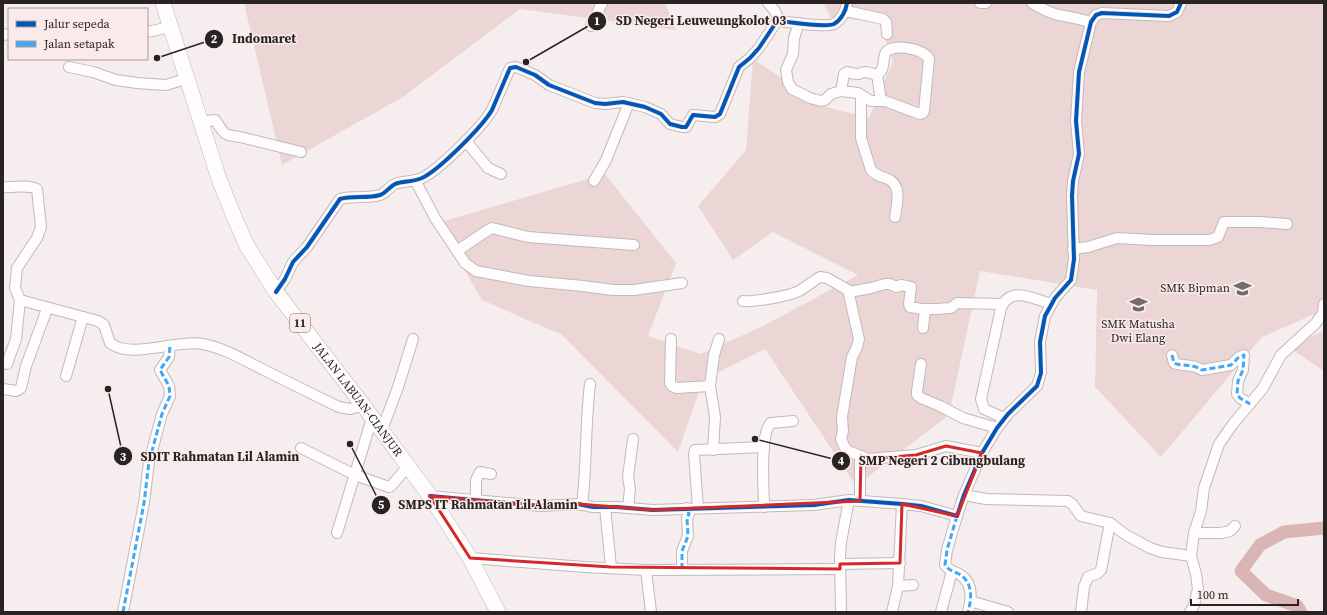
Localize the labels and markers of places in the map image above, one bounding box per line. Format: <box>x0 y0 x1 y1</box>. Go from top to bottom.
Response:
callout: SD Negeri Leuweungkolot 03 <box>587 8 794 33</box>
callout: Indomaret <box>204 26 304 51</box>
school or university icon: SMK Bipman <box>1233 278 1253 298</box>
place label: SMK Bipman <box>1160 280 1230 296</box>
school or university icon: SMK Matusha Dwi Elang <box>1128 295 1148 315</box>
place label: SMK Matusha Dwi Elang <box>1101 316 1176 346</box>
callout: SDIT Rahmatan Lil Alamin <box>113 444 308 469</box>
callout: SMP Negeri 2 Cibungbulang <box>831 448 1033 473</box>
callout: SMPS IT Rahmatan Lil Alamin <box>371 492 586 517</box>

